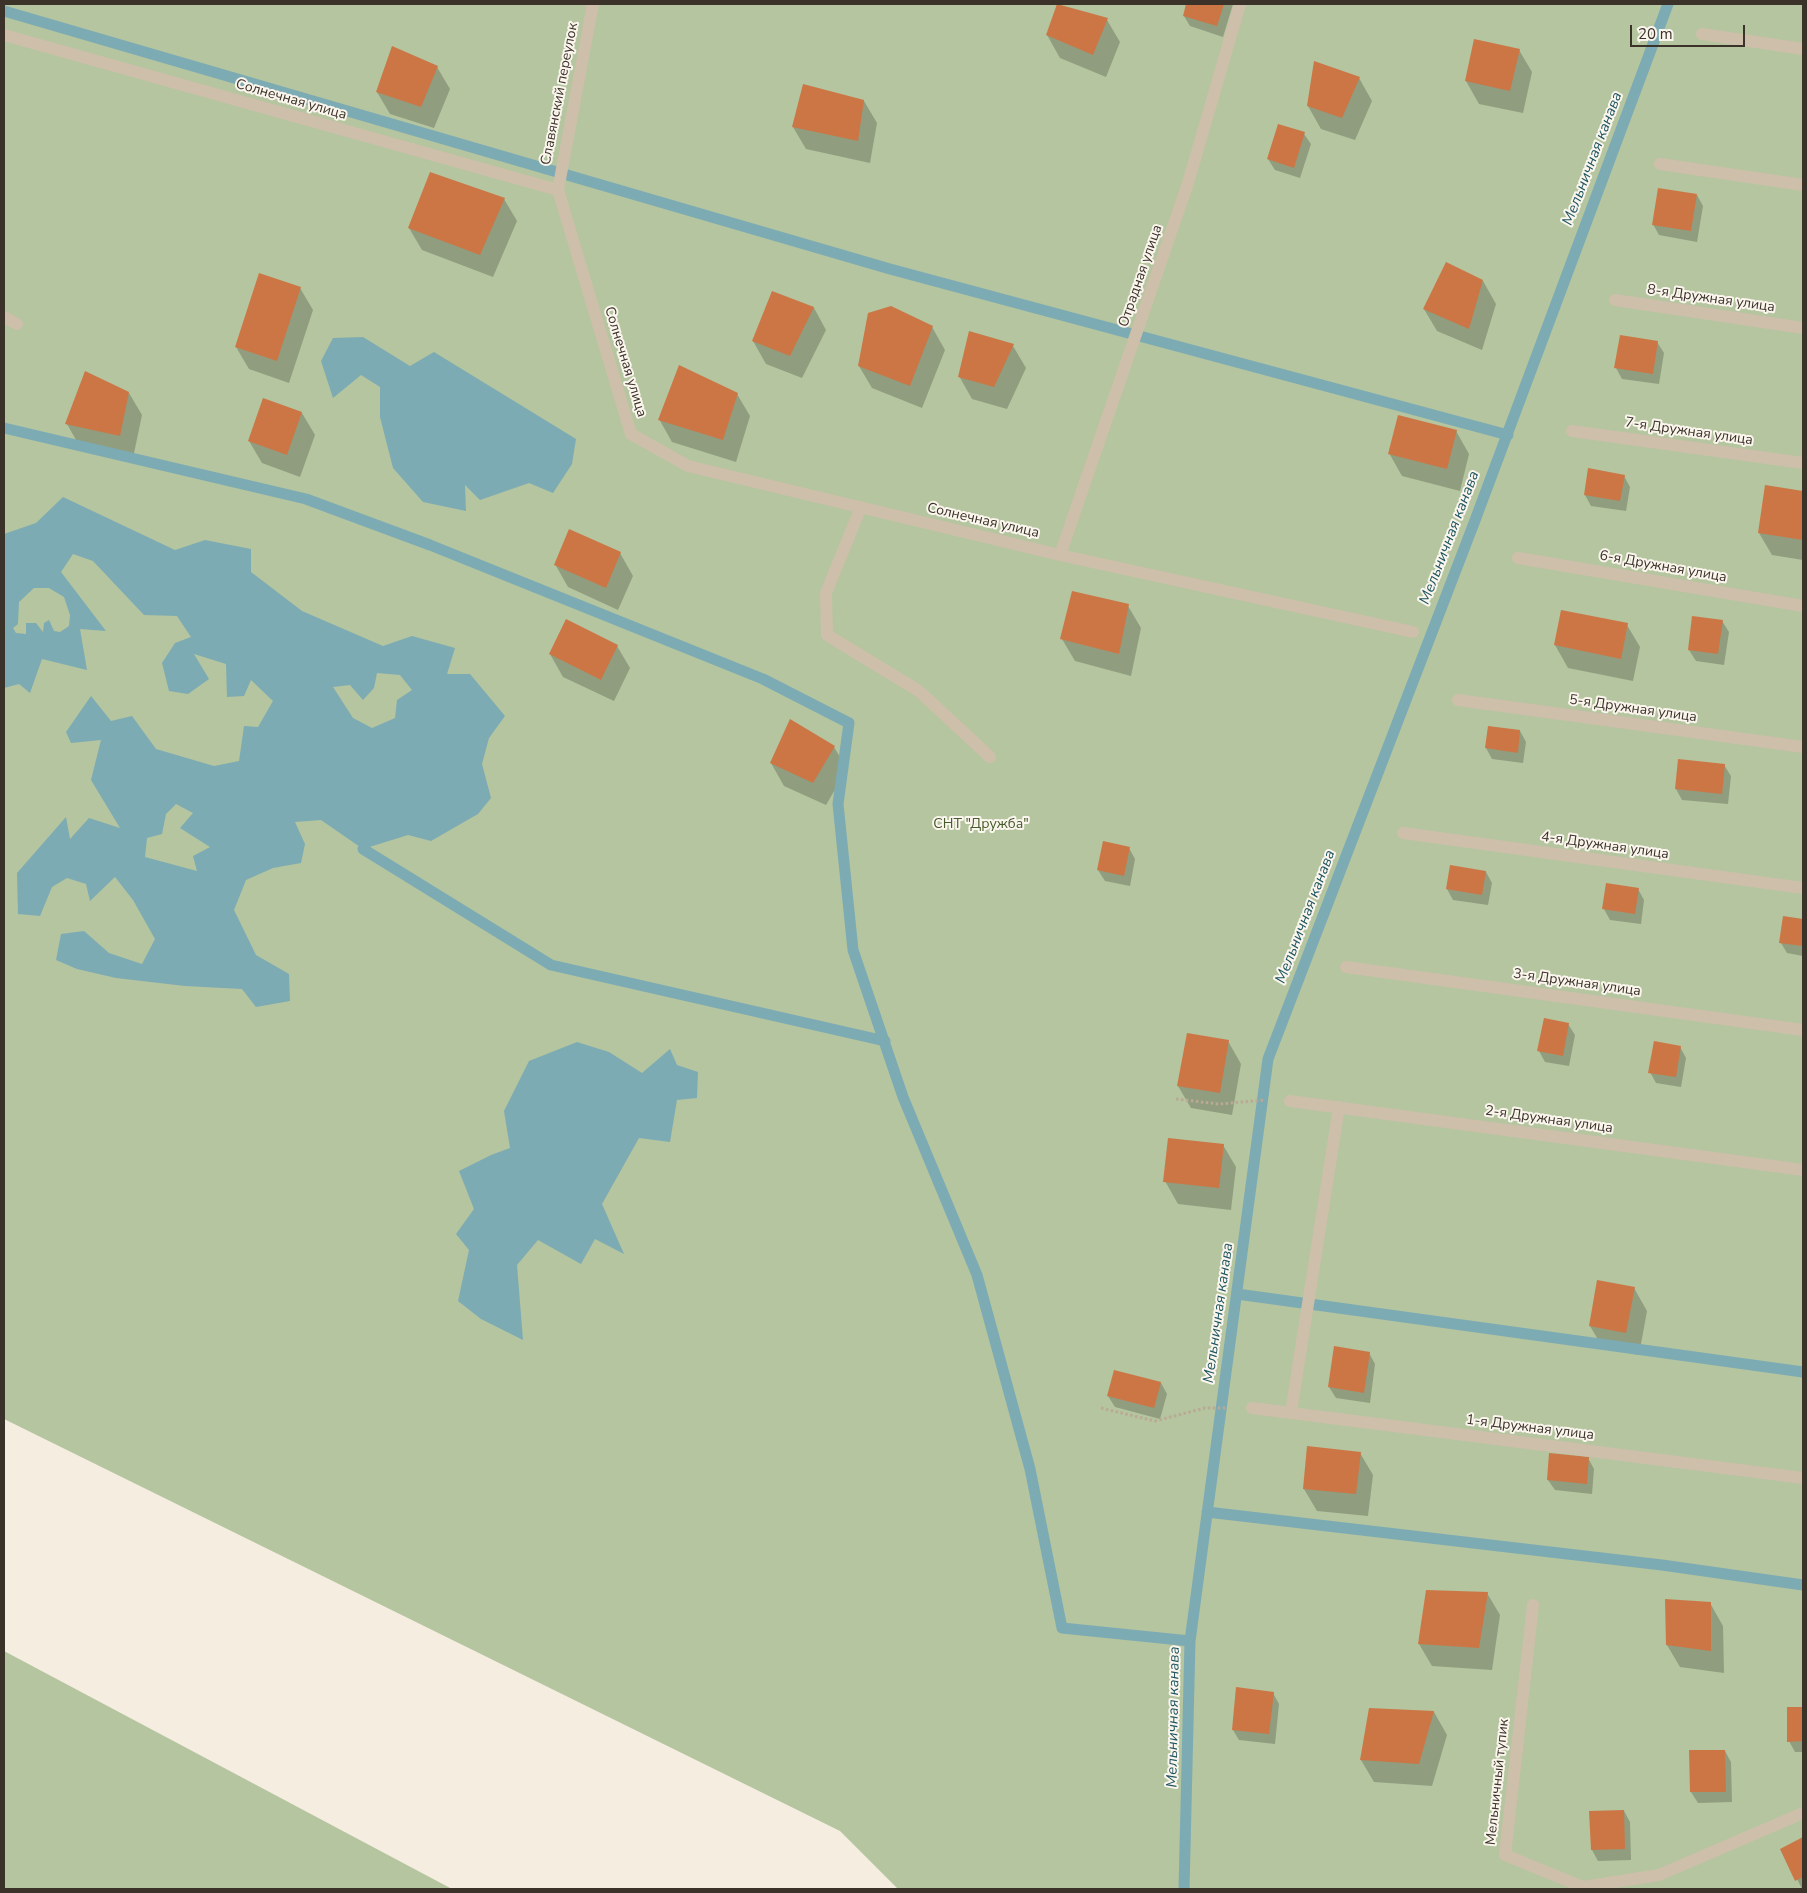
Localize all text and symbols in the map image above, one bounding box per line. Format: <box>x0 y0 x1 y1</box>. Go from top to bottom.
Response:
scale bar <box>1632 15 1747 47</box>
street label: Славянский переулок <box>538 22 582 166</box>
text: 20 m <box>1638 24 1673 44</box>
street label: Солнечная улица <box>234 76 348 124</box>
water label: Мельничная канава <box>1559 90 1627 228</box>
street label: Отрадная улица <box>1116 223 1166 329</box>
street label: 8-я Дружная улица <box>1646 282 1776 316</box>
street label: Солнечная улица <box>600 305 650 419</box>
street label: 7-я Дружная улица <box>1624 415 1754 449</box>
water label: Мельничная канава <box>1416 469 1484 607</box>
street label: Солнечная улица <box>925 500 1041 542</box>
street label: 6-я Дружная улица <box>1598 548 1728 586</box>
street label: 5-я Дружная улица <box>1568 692 1698 726</box>
park label: СНТ "Дружба" <box>933 817 1029 833</box>
street label: 4-я Дружная улица <box>1540 829 1670 863</box>
water label: Мельничная канава <box>1272 848 1340 986</box>
street label: 3-я Дружная улица <box>1512 966 1642 1000</box>
street label: 2-я Дружная улица <box>1484 1103 1614 1137</box>
water label: Мельничная канава <box>1200 1242 1238 1384</box>
street label: 1-я Дружная улица <box>1465 1412 1595 1444</box>
water label: Мельничная канава <box>1164 1646 1184 1788</box>
street label: Мельничный тупик <box>1483 1718 1513 1846</box>

